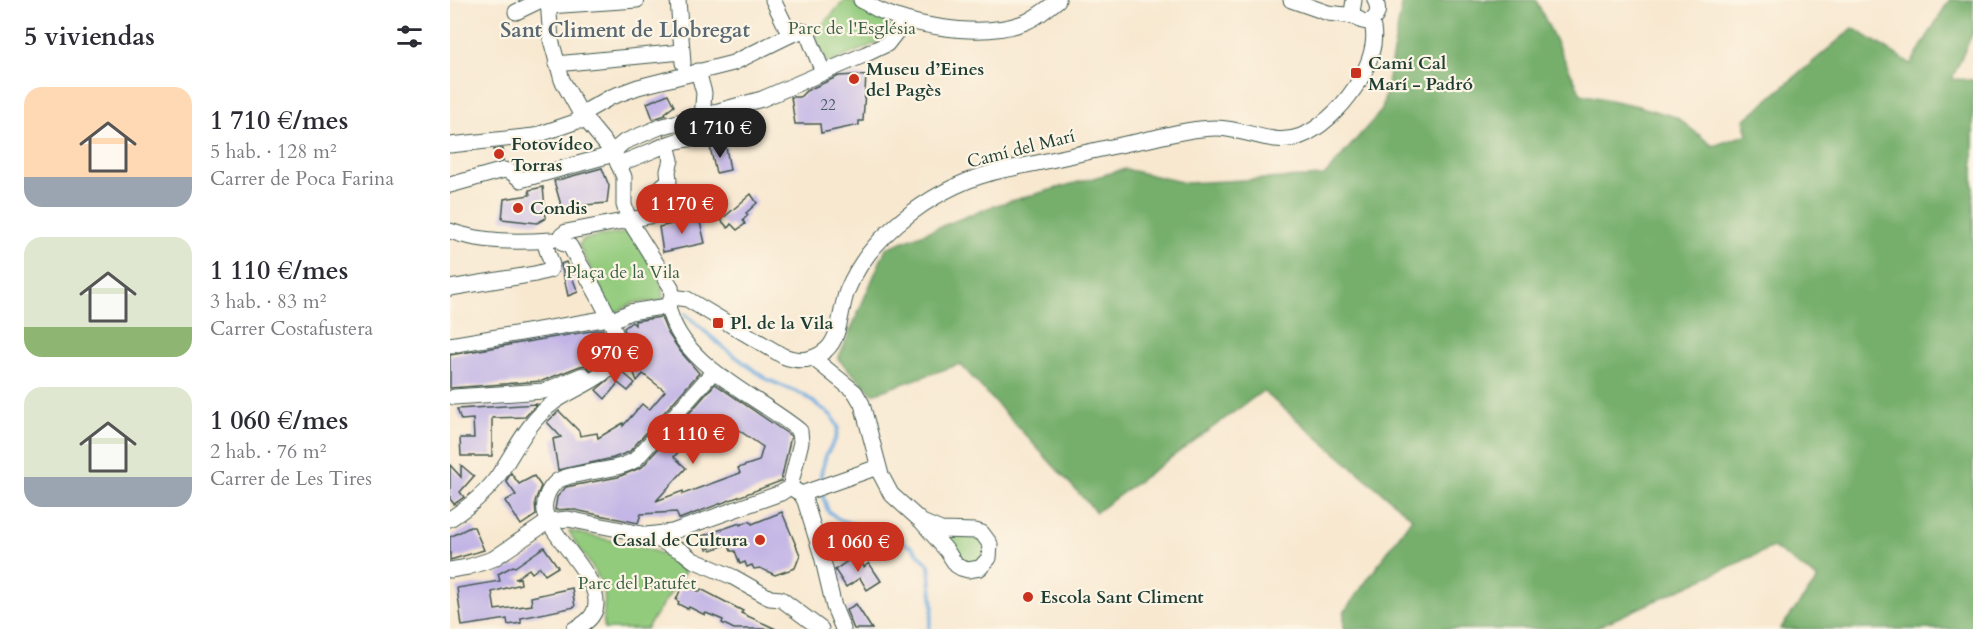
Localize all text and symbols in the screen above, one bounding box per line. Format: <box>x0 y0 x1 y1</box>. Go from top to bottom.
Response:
district label: Sant Climent de Llobregat <box>500 16 750 45</box>
park label: Parc de l'Església <box>788 16 916 41</box>
text: 5 viviendas <box>24 19 155 54</box>
icon: filters <box>393 20 426 53</box>
place label: Camí Cal Marí - Padró <box>1368 51 1473 97</box>
place label: Museu d’Eines del Pagès <box>866 57 984 103</box>
marker: Camí Cal Marí - Padró <box>1349 66 1363 80</box>
marker: Museu d’Eines del Pagès <box>847 72 861 86</box>
house number: 22 <box>820 95 836 115</box>
text: 1 710 €/mes <box>210 103 348 138</box>
pin: 1 710 € <box>665 108 775 159</box>
icon: home <box>72 111 144 183</box>
text: 1 710 € <box>688 114 752 141</box>
street label: Camí del Marí <box>965 124 1077 174</box>
place label: Fotovídeo Torras <box>511 132 593 178</box>
text: 5 hab. · 128 m² <box>210 138 337 165</box>
marker: Fotovídeo Torras <box>492 147 506 161</box>
text: Carrer de Poca Farina <box>210 165 394 192</box>
pin: 1 170 € <box>627 184 737 235</box>
text: 1 170 € <box>650 190 714 217</box>
place label: Condis <box>530 196 587 221</box>
marker: Condis <box>511 201 525 215</box>
text: 1 110 €/mes <box>210 253 348 288</box>
park label: Plaça de la Vila <box>566 260 680 285</box>
icon: home <box>72 261 144 333</box>
text: 3 hab. · 83 m² <box>210 288 326 315</box>
place label: Pl. de la Vila <box>730 311 834 336</box>
text: Carrer Costafustera <box>210 315 373 342</box>
marker: Pl. de la Vila <box>711 316 725 330</box>
pin: 970 € <box>573 333 657 384</box>
text: 970 € <box>591 339 639 366</box>
text: 1 060 €/mes <box>210 403 348 438</box>
icon: home <box>72 411 144 483</box>
pin: 1 110 € <box>638 414 748 465</box>
text: 1 110 € <box>661 420 725 447</box>
text: 2 hab. · 76 m² <box>210 438 326 465</box>
text: Carrer de Les Tires <box>210 465 372 492</box>
pin: 1 060 € <box>803 522 913 573</box>
place label: Casal de Cultura <box>613 528 748 553</box>
text: 1 060 € <box>826 528 890 555</box>
marker: Casal de Cultura <box>753 533 767 547</box>
park label: Parc del Patufet <box>578 571 697 596</box>
place label: Escola Sant Climent <box>1040 585 1204 610</box>
marker: Escola Sant Climent <box>1021 590 1035 604</box>

